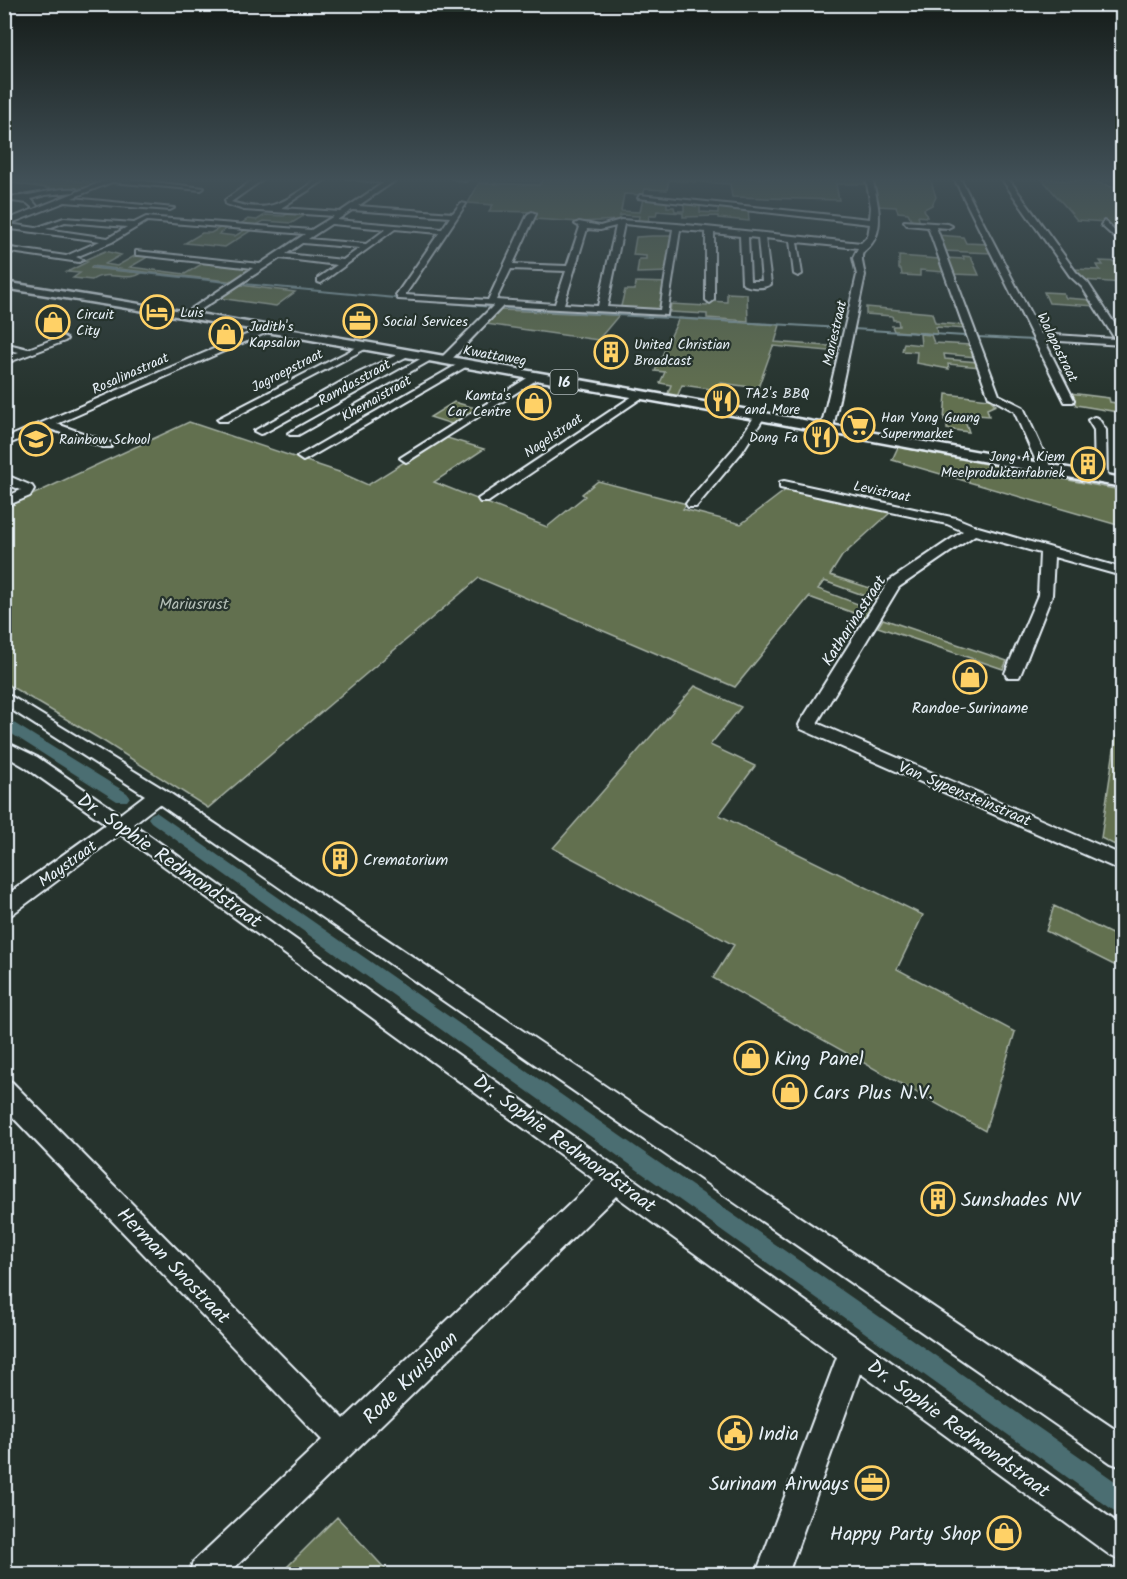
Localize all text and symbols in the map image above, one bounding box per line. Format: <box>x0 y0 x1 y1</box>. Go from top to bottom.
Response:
hotel icon: Luis <box>139 294 175 330</box>
street label: Mariestraat <box>817 298 853 368</box>
place label: Luis <box>180 302 204 324</box>
office icon: Social Services <box>342 303 378 339</box>
shop icon: Circuit City <box>35 304 71 340</box>
place label: Circuit City <box>76 304 115 342</box>
street label: Walapastraat <box>1031 309 1084 387</box>
place label: Social Services <box>383 311 468 333</box>
shop icon: Judith's Kapsalon <box>208 316 244 352</box>
place label: Judith's Kapsalon <box>249 316 300 354</box>
building icon: United Christian Broadcast <box>593 334 629 370</box>
place label: United Christian Broadcast <box>634 334 730 372</box>
street label: Kwattaweg <box>461 340 528 372</box>
street label: Jagroepstraat <box>248 343 328 398</box>
street label: Rosalinastraat <box>88 347 173 401</box>
street label: Ramdasstraat <box>314 354 395 412</box>
street label: Khemaistraat <box>337 370 416 428</box>
road number: 16 <box>550 370 578 394</box>
restaurant icon: TA2's BBQ and More <box>704 383 740 419</box>
place label: TA2's BBQ and More <box>745 383 810 421</box>
place label: Kamta's Car Centre <box>447 385 512 423</box>
shop icon: Kamta's Car Centre <box>516 385 552 421</box>
supermarket icon: Han Yong Guang Supermarket <box>840 407 876 443</box>
place label: Han Yong Guang Supermarket <box>881 407 980 445</box>
street label: Nagelstraat <box>520 408 588 464</box>
restaurant icon: Dong Fa <box>803 419 839 455</box>
school or university icon: Rainbow School <box>18 421 54 457</box>
place label: Dong Fa <box>749 427 798 449</box>
place label: Rainbow School <box>59 429 151 451</box>
place label: Jong A Kiem Meelproduktenfabriek <box>941 446 1065 484</box>
building icon: Jong A Kiem Meelproduktenfabriek <box>1070 446 1106 482</box>
street label: Levistraat <box>851 475 913 509</box>
street label: Katharinastraat <box>815 570 893 671</box>
park label: Mariusrust <box>159 592 230 617</box>
shop icon: Randoe-Suriname <box>952 659 988 695</box>
place label: Randoe-Suriname <box>912 696 1028 721</box>
street label: Van Sypensteinstraat <box>894 755 1036 834</box>
street label: Dr. Sophie Redmondstraat <box>70 786 268 938</box>
street label: Maystraat <box>33 834 103 894</box>
building icon: Crematorium <box>322 841 358 877</box>
place label: Crematorium <box>363 848 449 873</box>
shop icon: King Panel <box>733 1040 769 1076</box>
place label: King Panel <box>774 1044 864 1076</box>
street label: Dr. Sophie Redmondstraat <box>466 1067 662 1222</box>
shop icon: Cars Plus N.V. <box>772 1074 808 1110</box>
place label: Cars Plus N.V. <box>813 1078 933 1110</box>
building icon: Sunshades NV <box>920 1181 956 1217</box>
place label: Sunshades NV <box>961 1185 1082 1217</box>
street label: Herman Snostraat <box>108 1200 237 1333</box>
street label: Rode Kruislaan <box>356 1324 467 1433</box>
street label: Dr. Sophie Redmondstraat <box>860 1352 1056 1507</box>
public building icon: India <box>717 1415 753 1451</box>
place label: India <box>758 1419 799 1451</box>
office icon: Surinam Airways <box>854 1465 890 1501</box>
place label: Surinam Airways <box>709 1469 849 1501</box>
shop icon: Happy Party Shop <box>986 1515 1022 1551</box>
place label: Happy Party Shop <box>830 1519 981 1551</box>

